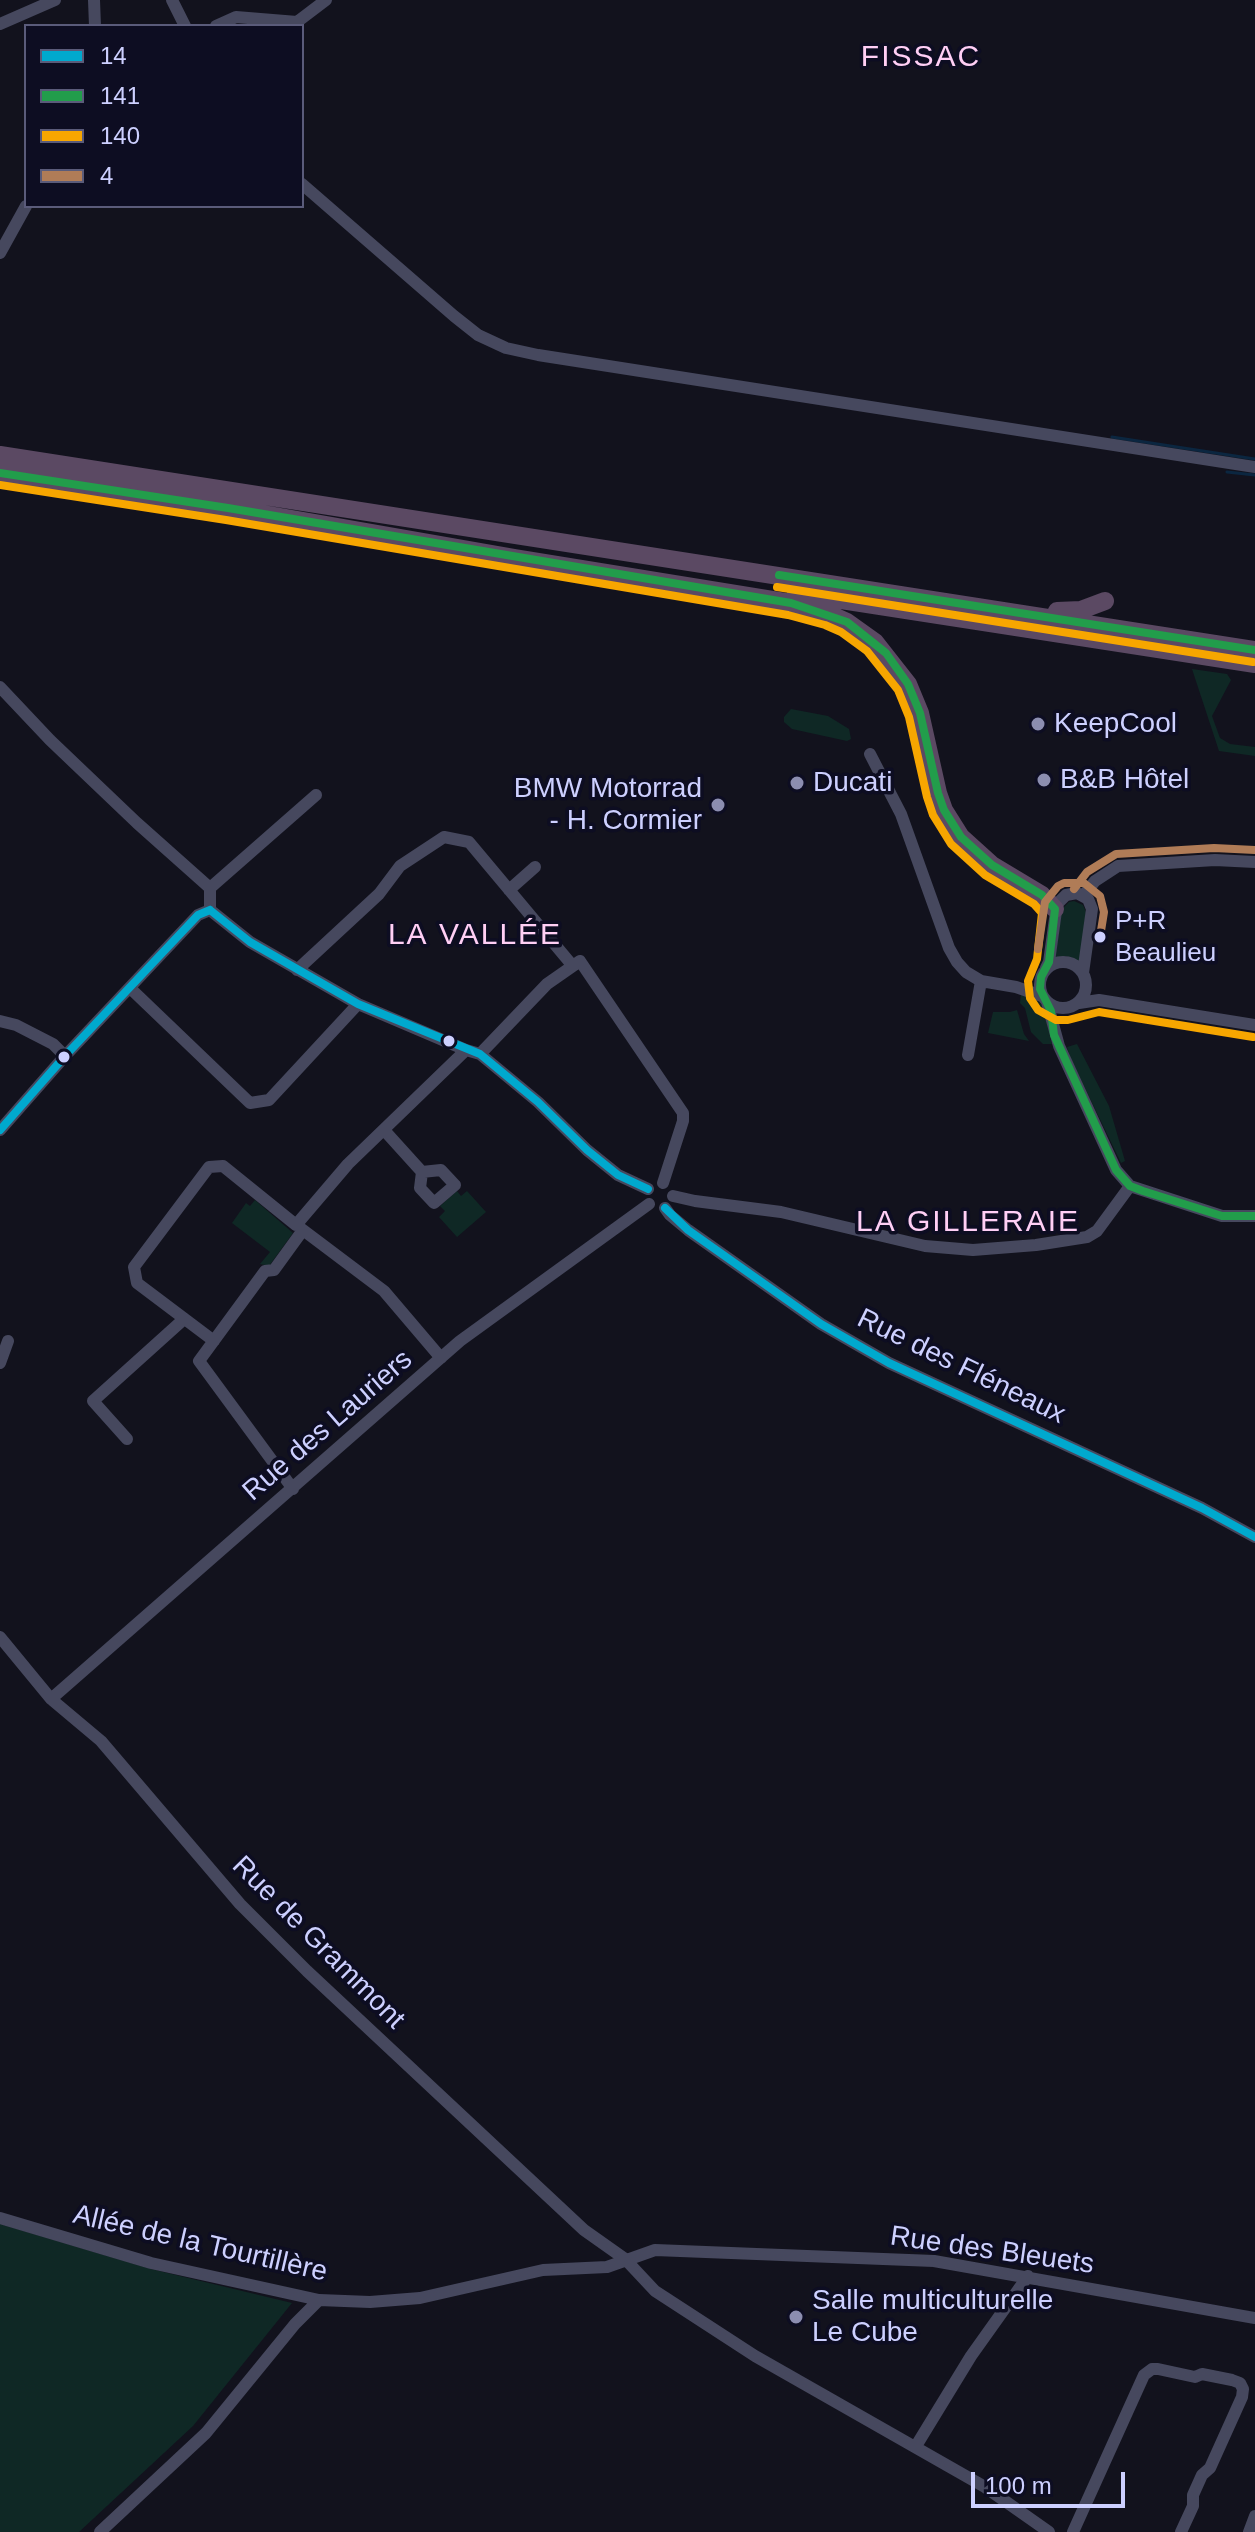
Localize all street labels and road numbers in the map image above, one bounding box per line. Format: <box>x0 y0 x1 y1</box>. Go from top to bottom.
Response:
street label: Rue des Fléneaux <box>852 1302 1070 1432</box>
street label: Rue des Lauriers <box>237 1343 419 1509</box>
street label: Rue de Grammont <box>225 1850 411 2036</box>
street label: Allée de la Tourtillère <box>70 2198 330 2290</box>
street label: Rue des Bleuets <box>888 2220 1096 2282</box>

